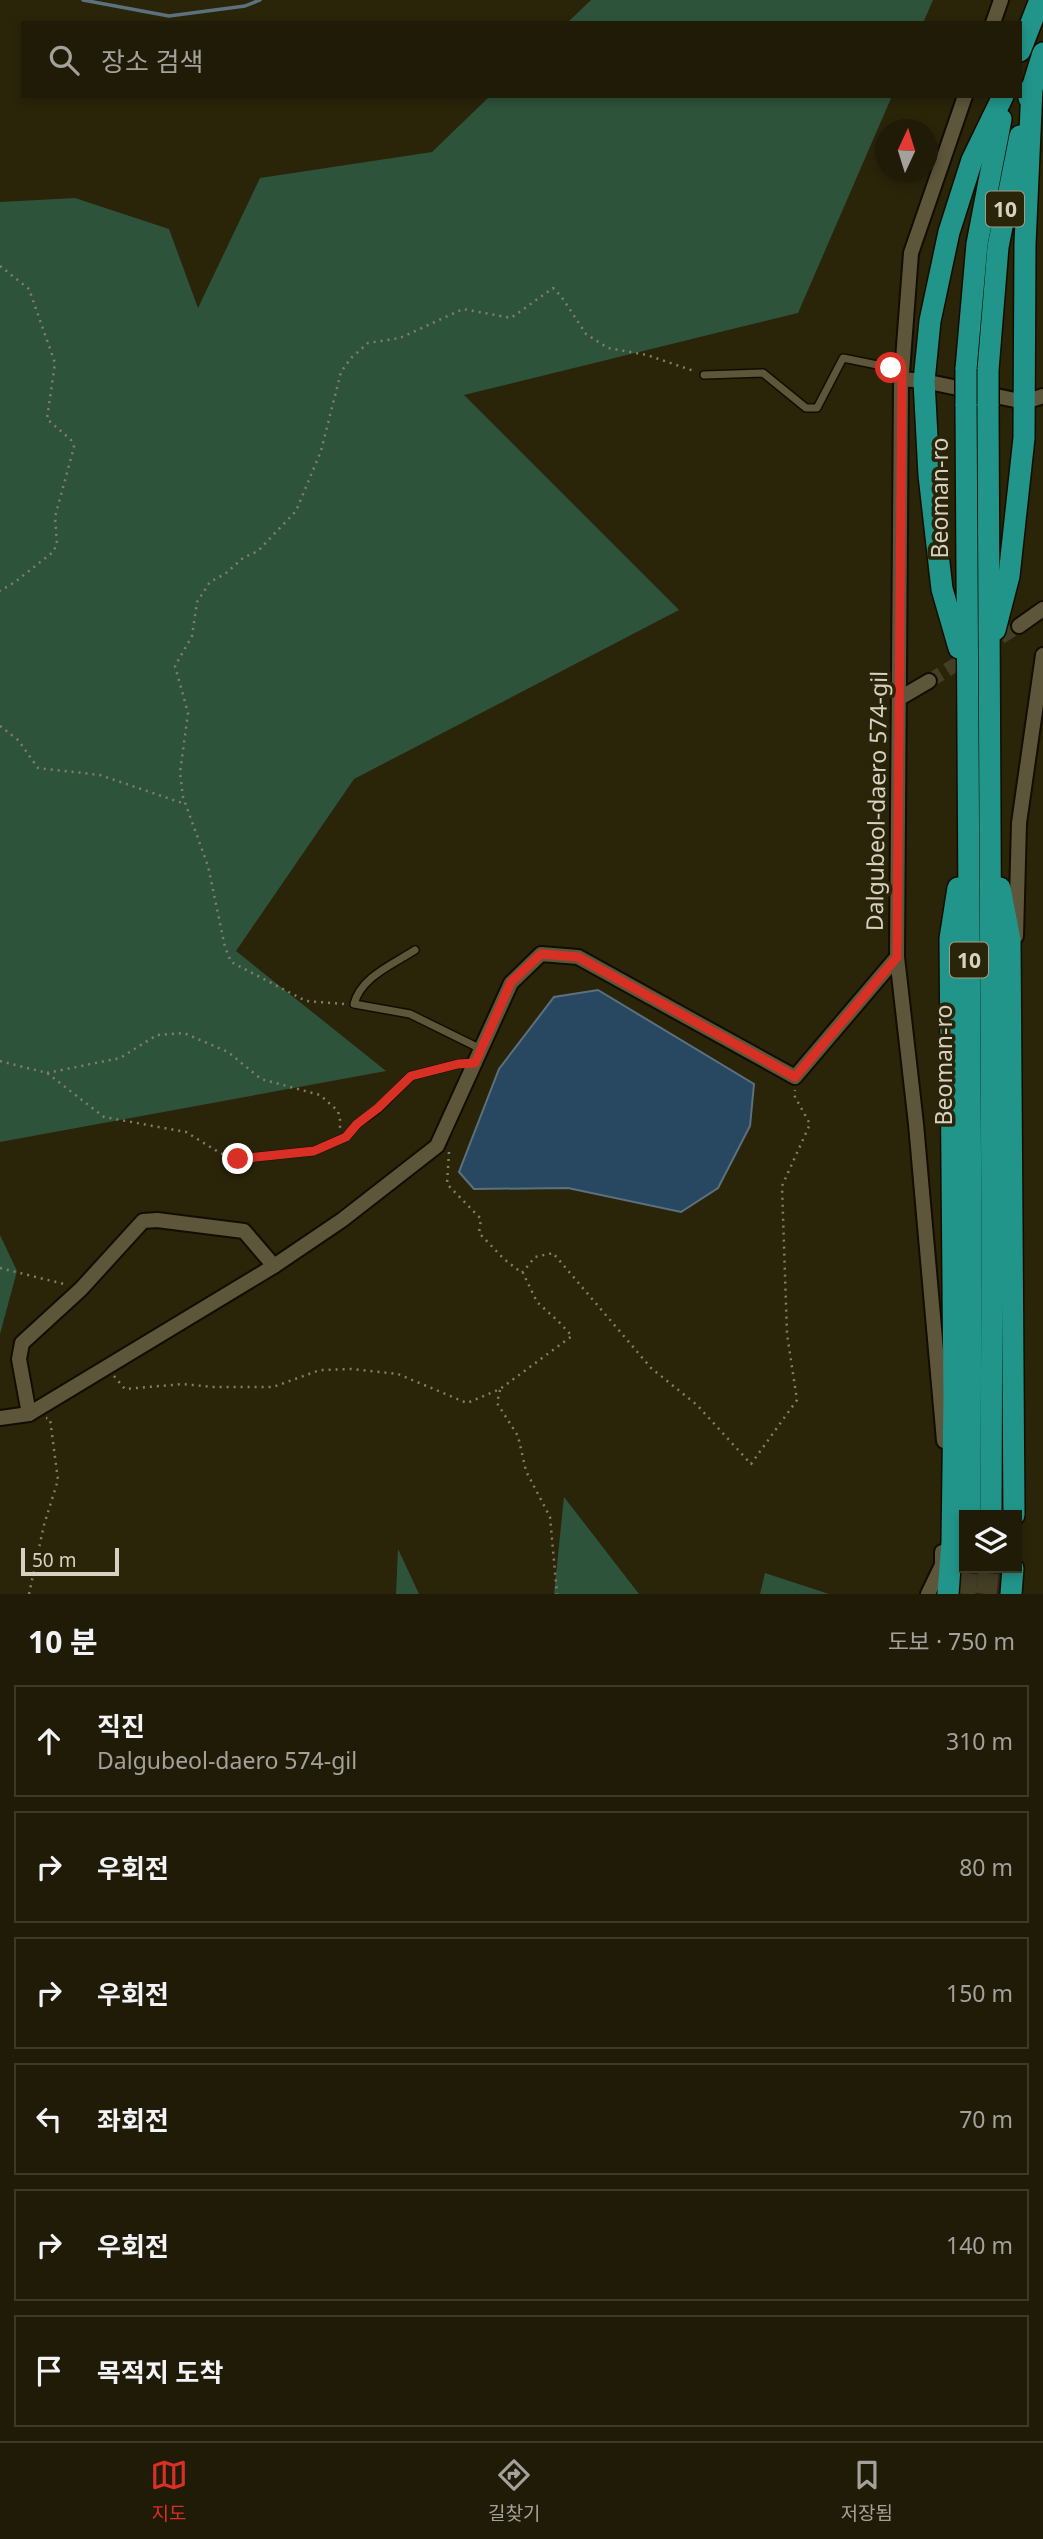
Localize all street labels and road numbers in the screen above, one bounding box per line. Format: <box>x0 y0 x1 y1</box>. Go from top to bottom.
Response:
road number: 10 <box>986 192 1024 227</box>
street label: Beoman-ro <box>923 438 955 558</box>
street label: Dalgubeol-daero 574-gil <box>858 671 894 931</box>
road number: 10 <box>950 942 988 978</box>
street label: Beoman-ro <box>927 1005 959 1125</box>

